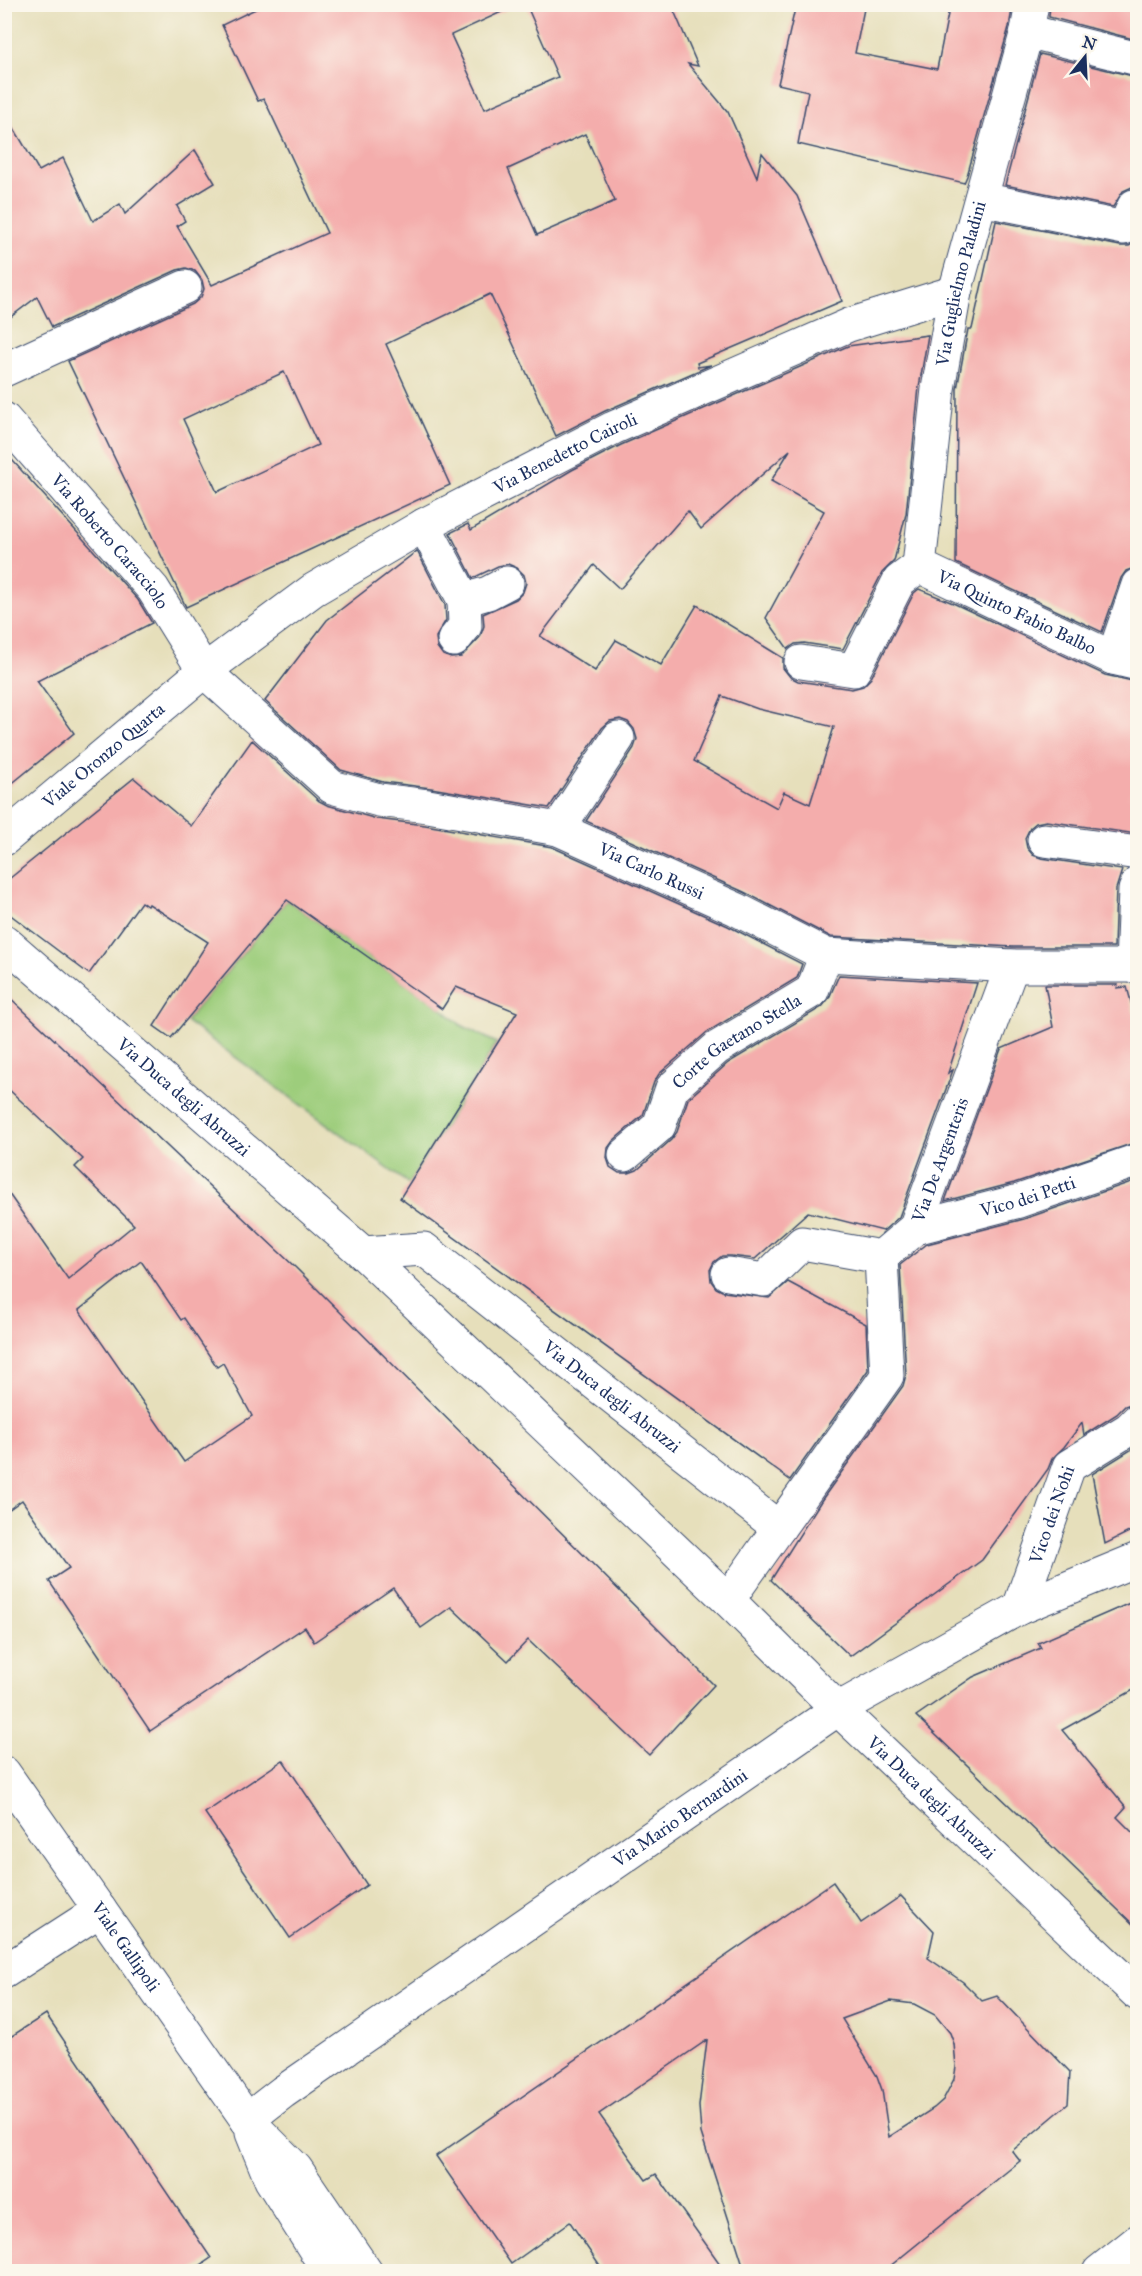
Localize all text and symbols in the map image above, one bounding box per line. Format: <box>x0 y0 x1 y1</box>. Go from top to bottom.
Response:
north arrow <box>1055 27 1115 87</box>
text: N <box>1080 32 1099 54</box>
street label: Via Guglielmo Paladini <box>931 198 991 369</box>
street label: Via Benedetto Cairoli <box>488 408 641 499</box>
street label: Via Roberto Caracciolo <box>46 469 174 613</box>
street label: Via Quinto Fabio Balbo <box>933 565 1100 659</box>
street label: Viale Oronzo Quarta <box>37 698 169 814</box>
street label: Via Carlo Russi <box>594 837 708 904</box>
street label: Corte Gaetano Stella <box>668 989 806 1094</box>
street label: Via Duca degli Abruzzi <box>112 1033 255 1161</box>
street label: Via De Argenteris <box>907 1094 973 1226</box>
street label: Vico dei Petti <box>977 1171 1078 1222</box>
street label: Via Duca degli Abruzzi <box>538 1335 685 1458</box>
street label: Vico dei Nohi <box>1024 1463 1079 1568</box>
street label: Via Duca degli Abruzzi <box>862 1731 1000 1864</box>
street label: Via Mario Bernardini <box>608 1764 752 1873</box>
street label: Viale Gallipoli <box>86 1897 165 1996</box>

